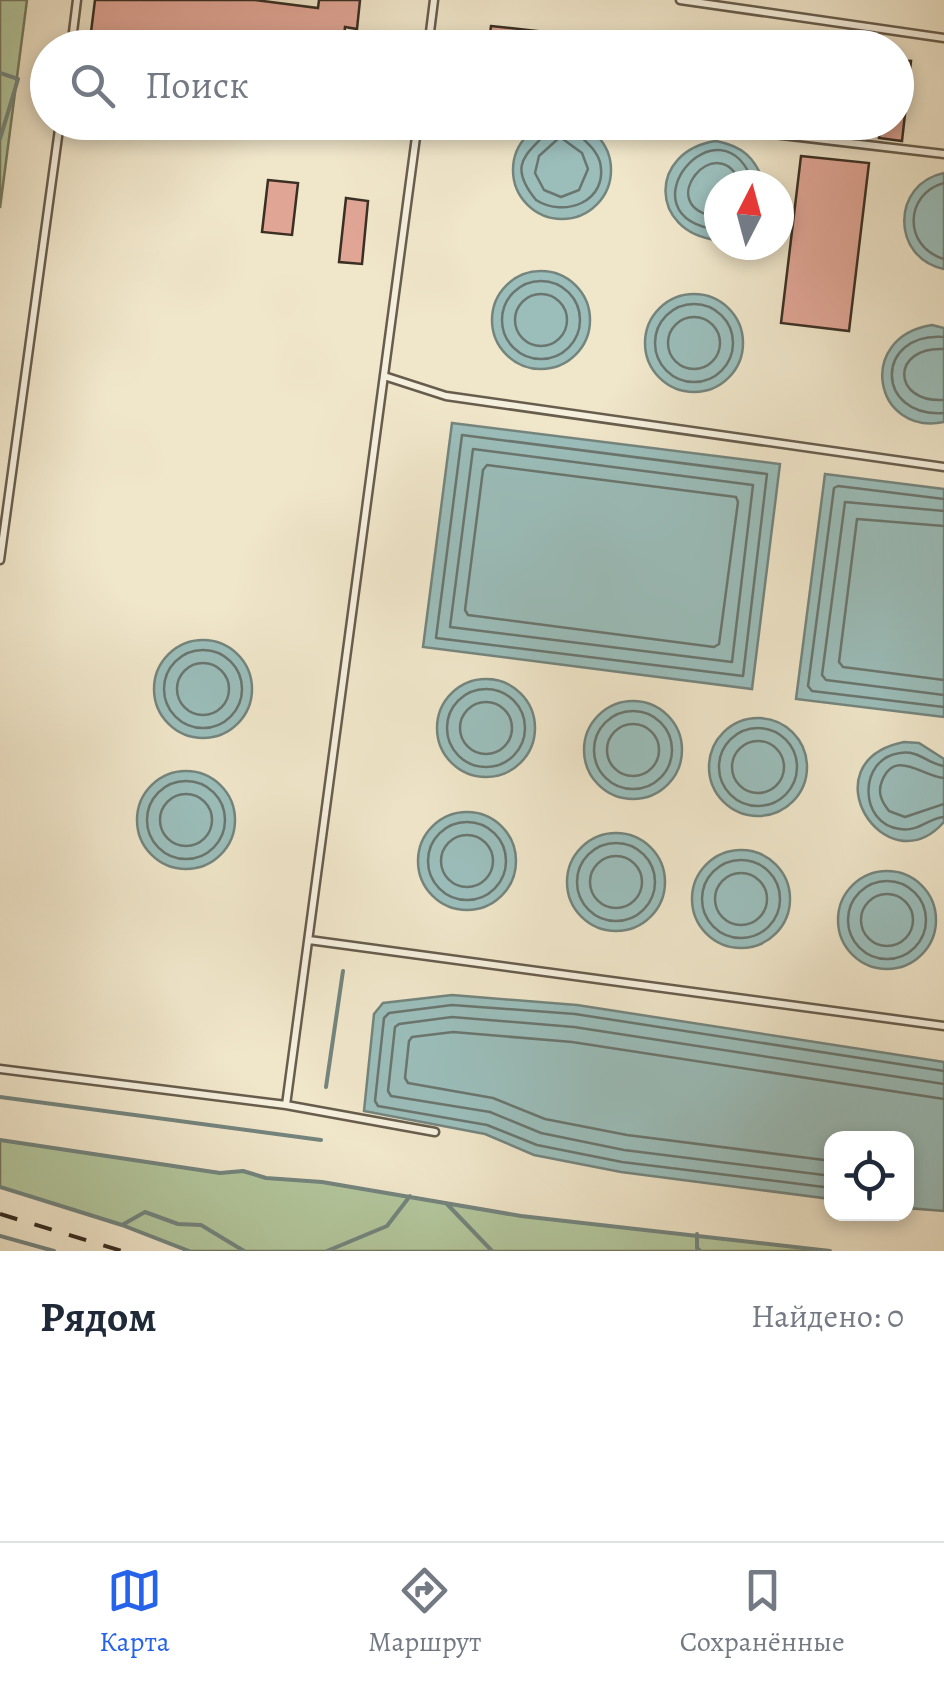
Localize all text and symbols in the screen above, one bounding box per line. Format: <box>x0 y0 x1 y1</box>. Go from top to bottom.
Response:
search box <box>30 30 914 140</box>
icon: search <box>65 58 120 113</box>
text: Поиск <box>145 59 249 111</box>
north arrow <box>704 170 794 260</box>
map controls <box>824 1131 914 1221</box>
button: locate <box>824 1131 914 1221</box>
text: Рядом <box>40 1288 157 1345</box>
text: Найдено: 0 <box>751 1294 904 1338</box>
tab: Карта <box>99 1563 170 1661</box>
tab: Маршрут <box>368 1563 481 1661</box>
tab: Сохранённые <box>680 1563 845 1661</box>

